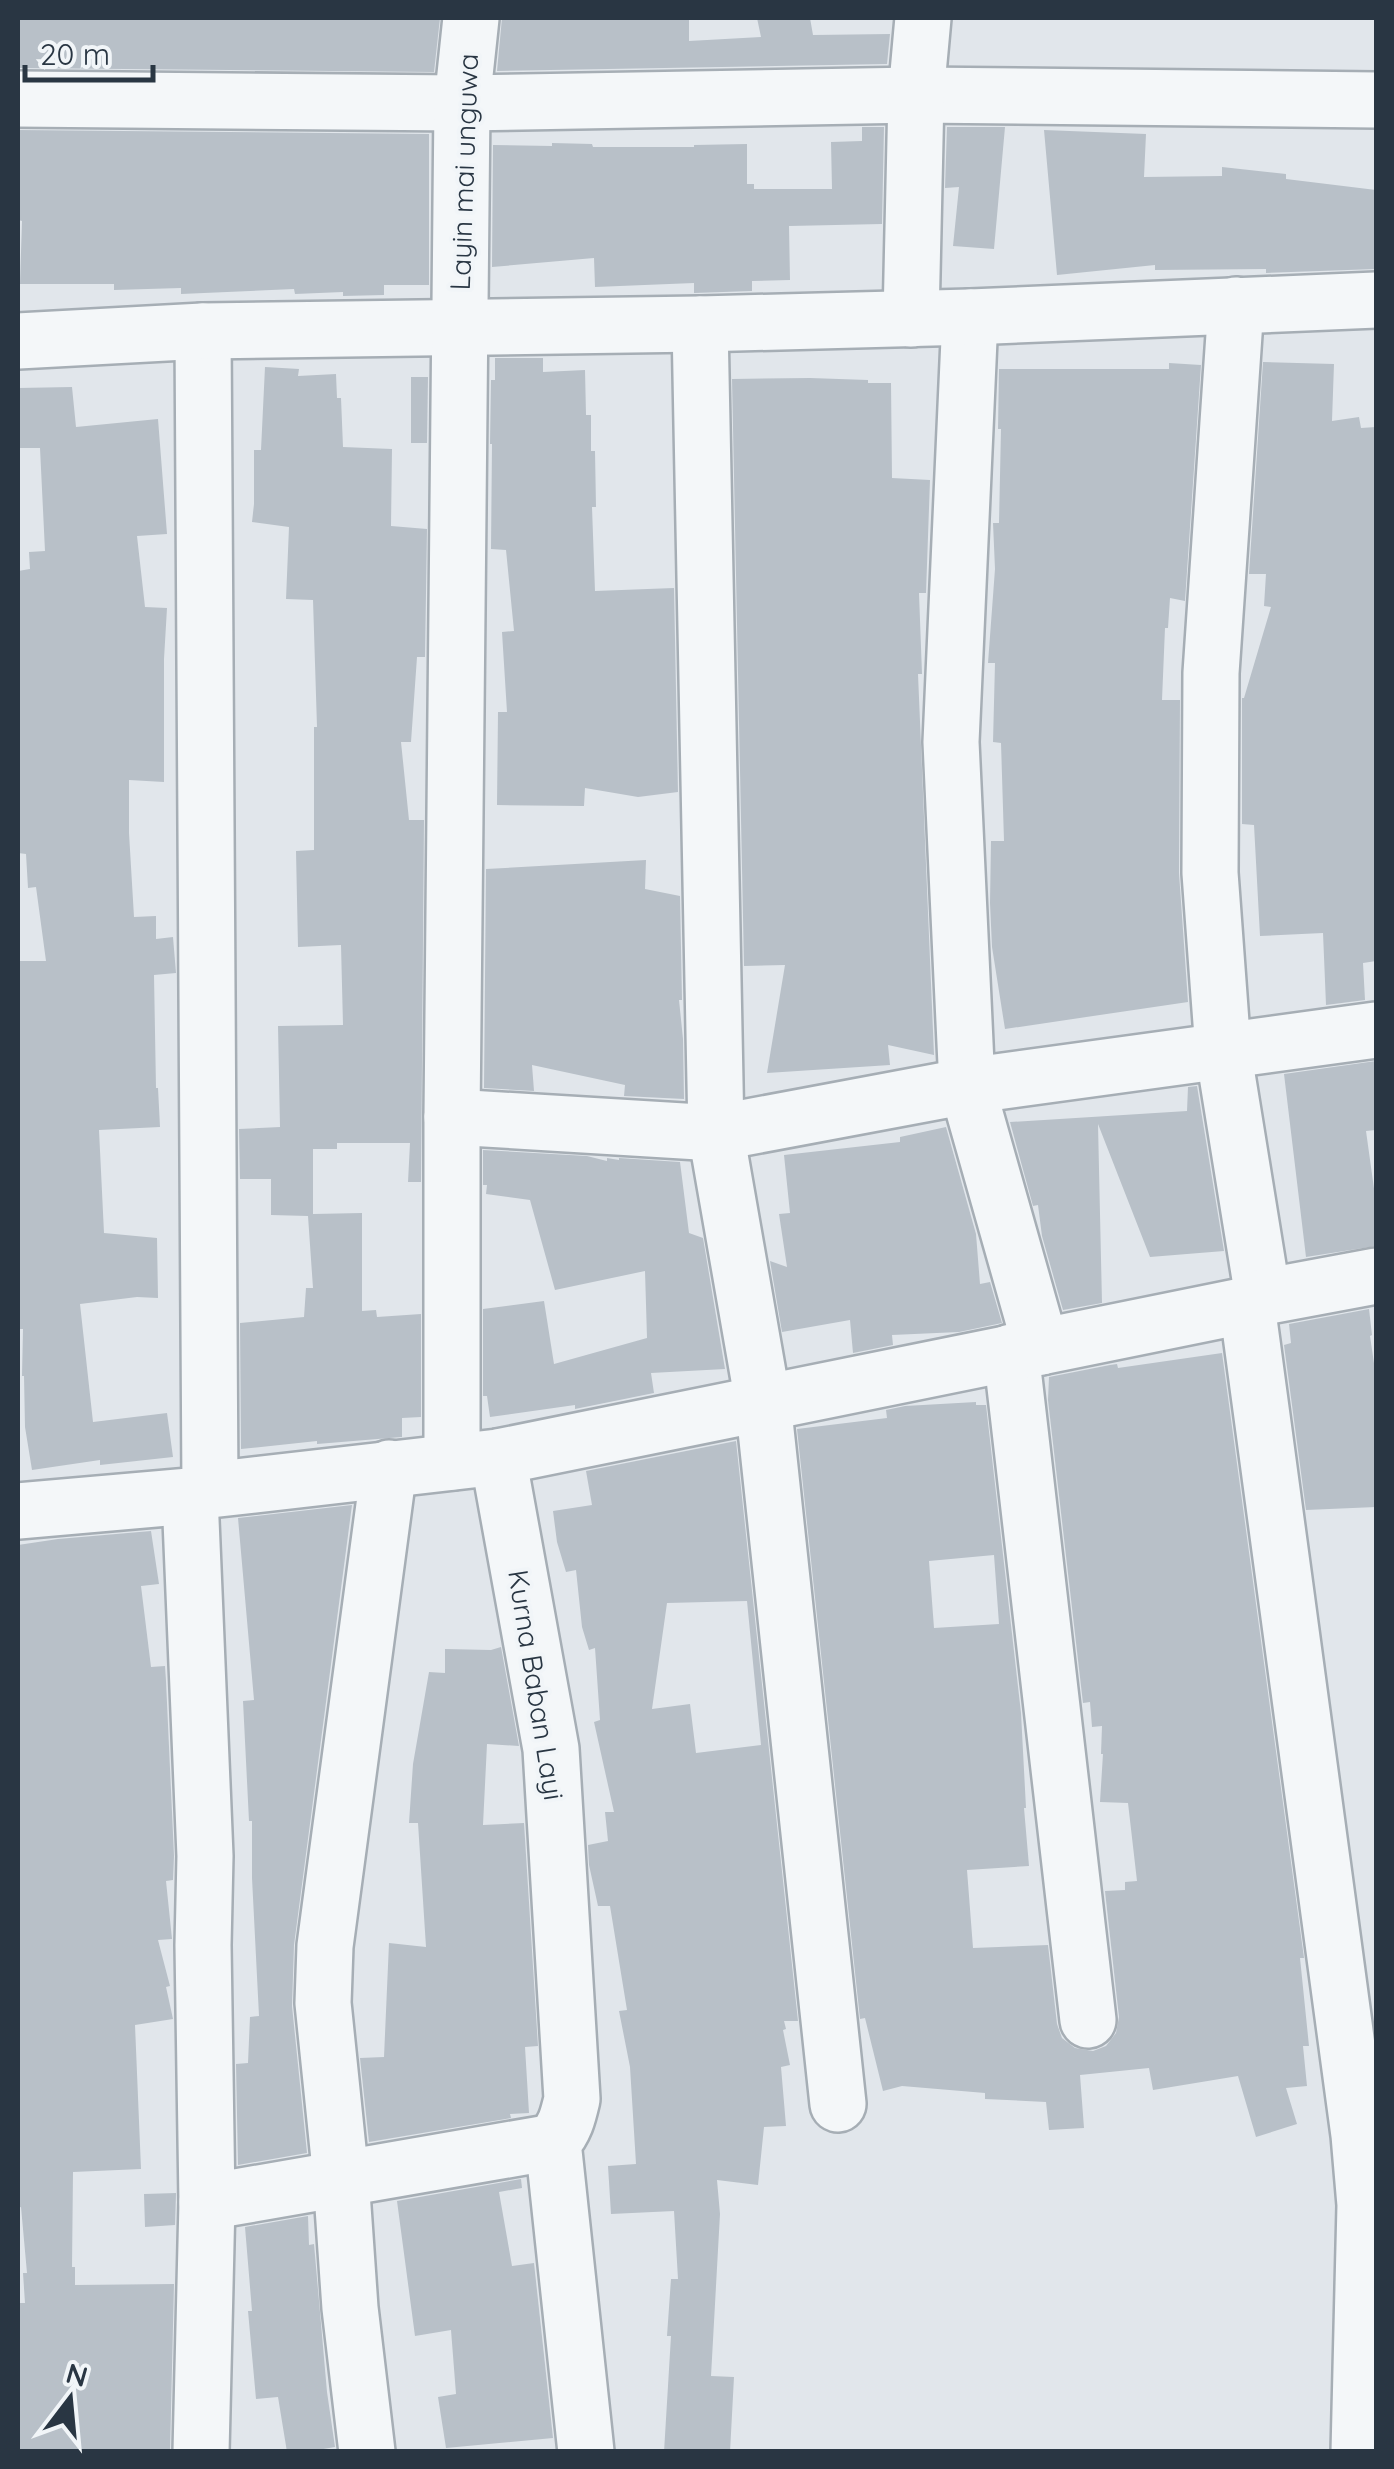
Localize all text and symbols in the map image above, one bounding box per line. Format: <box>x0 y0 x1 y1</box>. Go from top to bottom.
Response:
scale bar <box>25 20 152 82</box>
text: 20 m <box>40 35 110 73</box>
street label: Layin mai unguwa <box>442 53 485 291</box>
street label: Kurna Baban Layi <box>501 1567 572 1803</box>
north arrow <box>20 2349 120 2449</box>
text: N <box>62 2355 92 2394</box>

